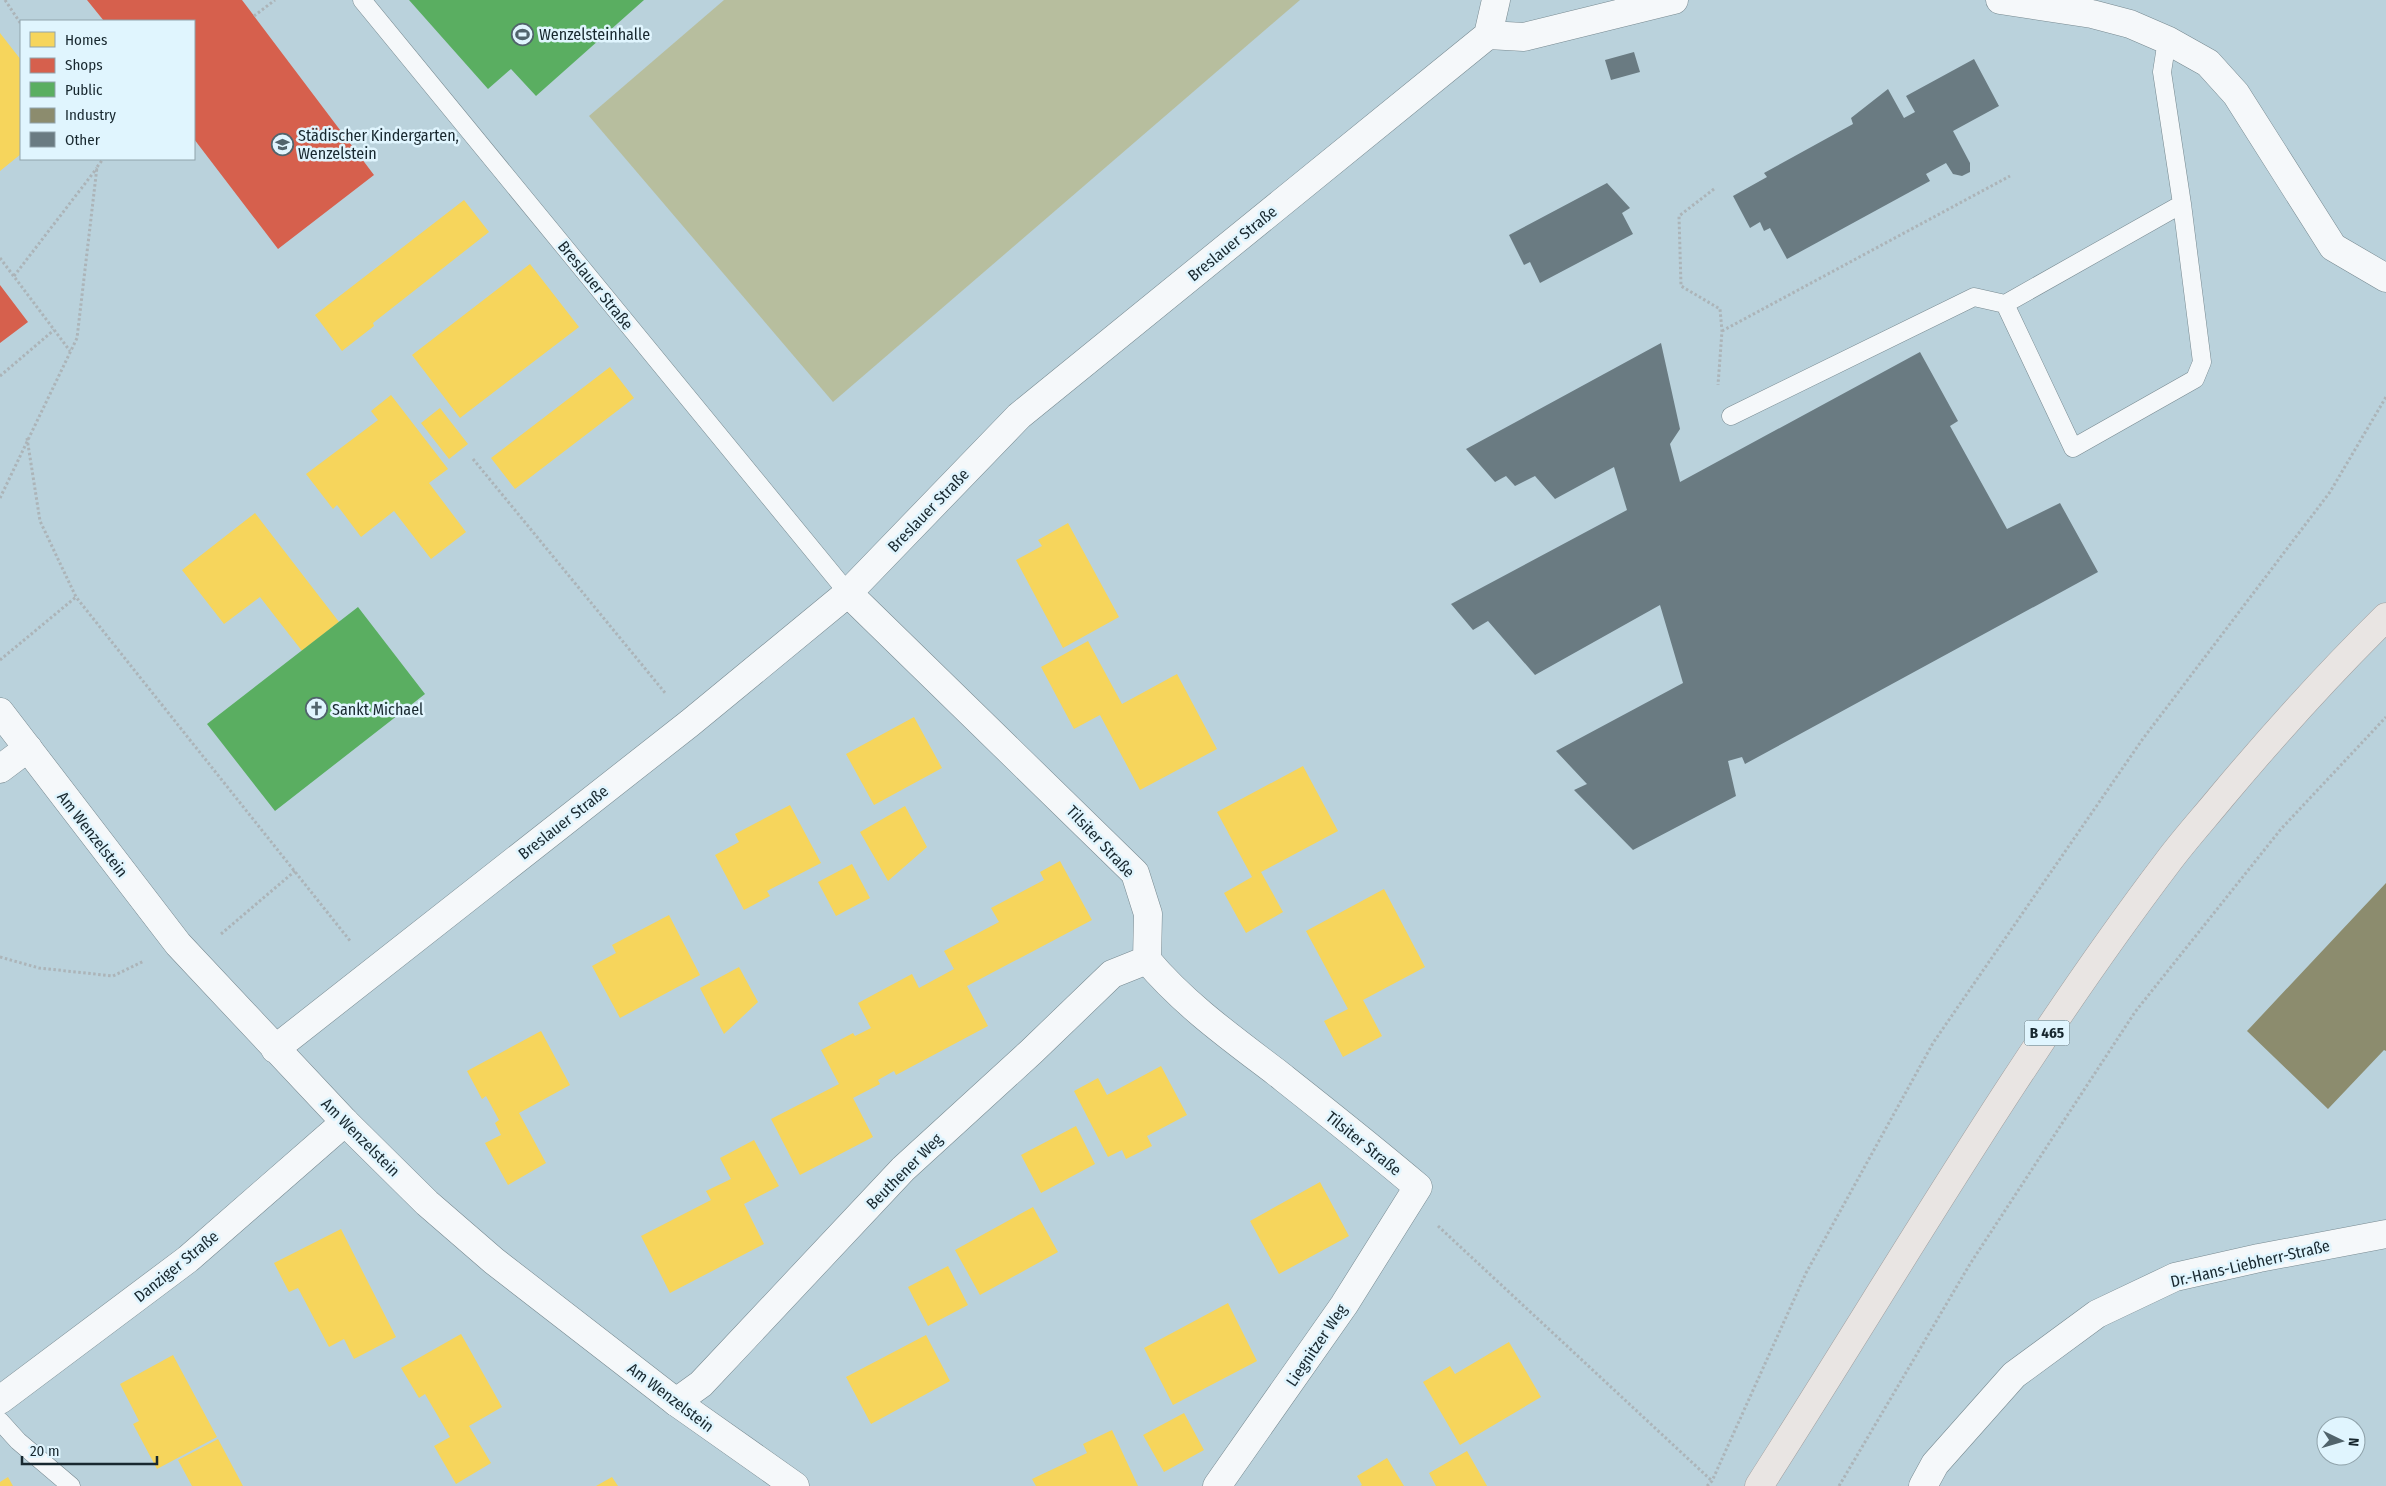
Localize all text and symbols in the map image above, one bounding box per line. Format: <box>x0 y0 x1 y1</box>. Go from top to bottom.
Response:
legend <box>20 20 195 160</box>
sports icon: Wenzelsteinhalle <box>511 22 535 46</box>
place label: Wenzelsteinhalle <box>539 25 650 44</box>
text: Homes <box>65 31 107 49</box>
text: Shops <box>65 56 103 74</box>
text: Public <box>65 81 103 99</box>
text: Industry <box>65 106 116 124</box>
place label: Städischer Kindergarten, Wenzelstein <box>298 126 459 163</box>
text: Other <box>65 131 101 149</box>
school or university icon: Städischer Kindergarten, Wenzelstein <box>270 132 294 156</box>
street label: Breslauer Straße <box>1184 202 1281 285</box>
street label: Breslauer Straße <box>554 237 637 334</box>
street label: Breslauer Straße <box>884 465 973 556</box>
church icon: Sankt Michael <box>304 697 328 721</box>
place label: Sankt Michael <box>332 700 423 719</box>
street label: Breslauer Straße <box>515 781 612 863</box>
street label: Am Wenzelstein <box>53 788 132 881</box>
street label: Tilsiter Straße <box>1063 801 1139 881</box>
road number: B 465 <box>2024 1020 2070 1046</box>
street label: Am Wenzelstein <box>317 1094 404 1181</box>
street label: Tilsiter Straße <box>1322 1107 1405 1180</box>
street label: Beuthener Weg <box>862 1129 947 1213</box>
street label: Danziger Straße <box>130 1227 222 1306</box>
street label: Dr.-Hans-Liebherr-Straße <box>2169 1236 2332 1291</box>
street label: Liegnitzer Weg <box>1282 1300 1351 1390</box>
street label: Am Wenzelstein <box>624 1359 718 1436</box>
north arrow <box>2316 1416 2366 1466</box>
scale bar <box>22 1434 158 1466</box>
text: N <box>2345 1437 2362 1447</box>
text: 20 m <box>30 1442 60 1460</box>

